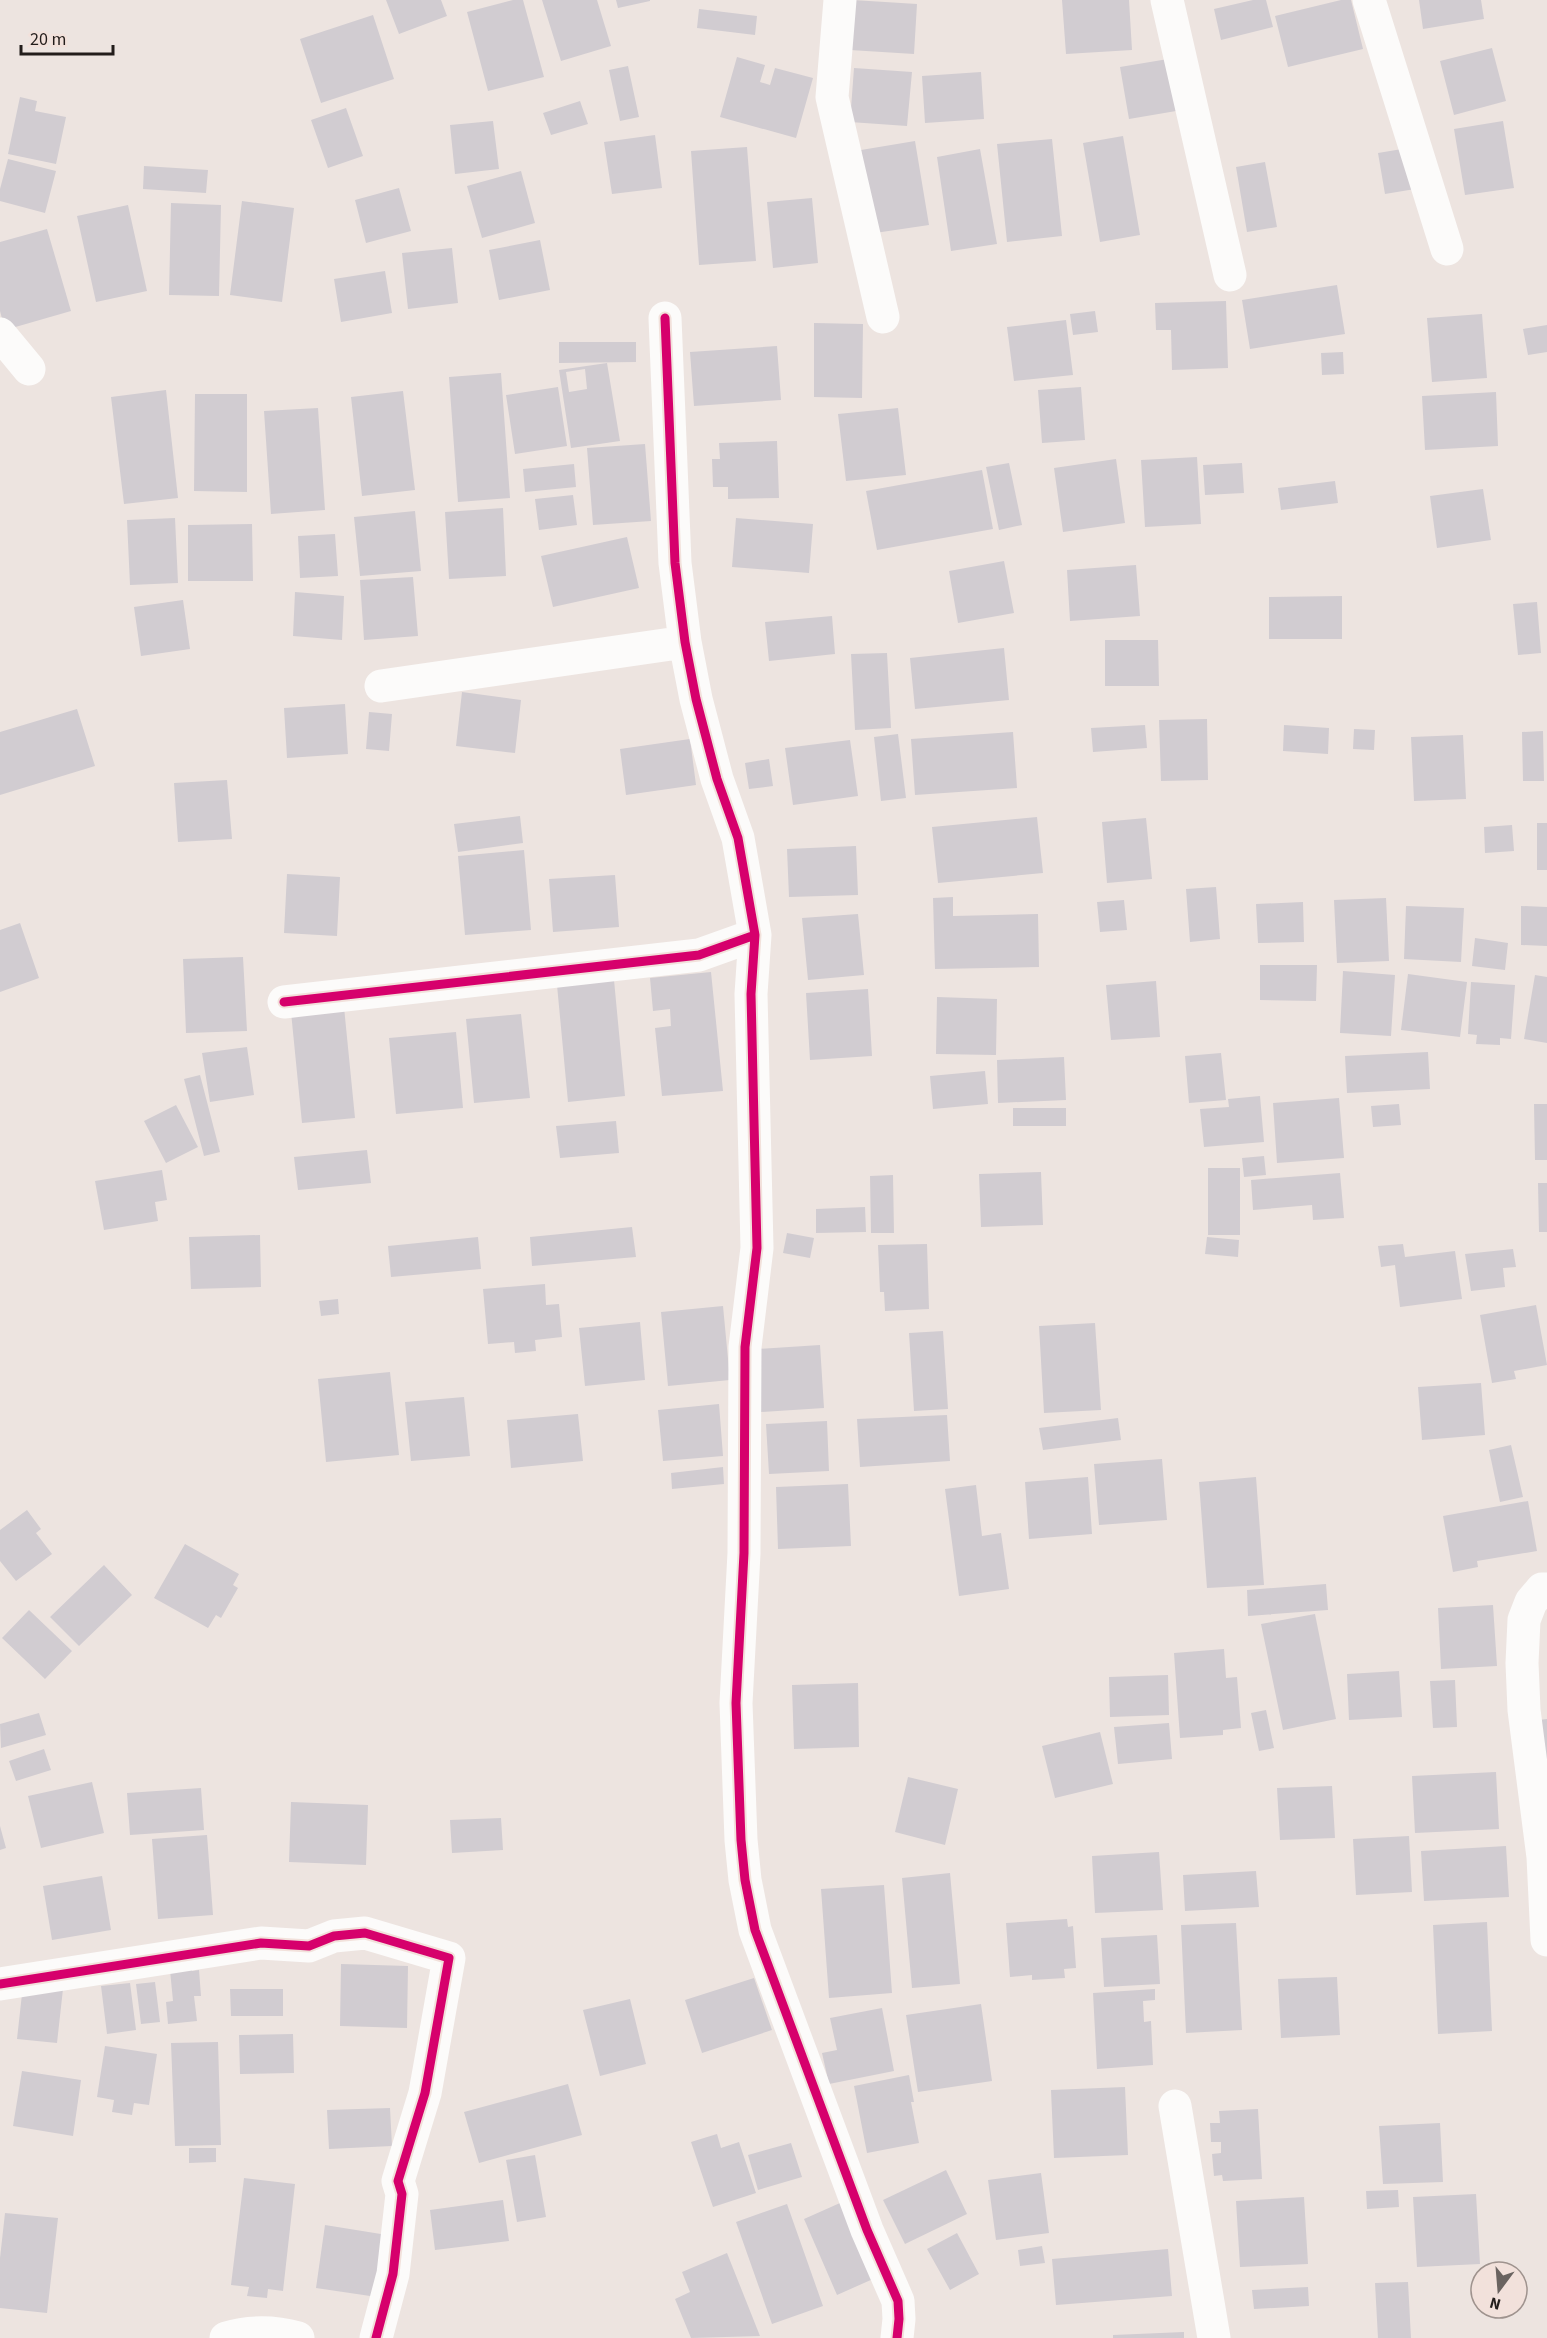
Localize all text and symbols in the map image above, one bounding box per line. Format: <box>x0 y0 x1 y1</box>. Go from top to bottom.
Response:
scale bar <box>21 18 112 56</box>
text: 20 m <box>30 27 66 52</box>
north arrow <box>1469 2260 1529 2320</box>
text: N <box>1487 2291 1503 2315</box>

